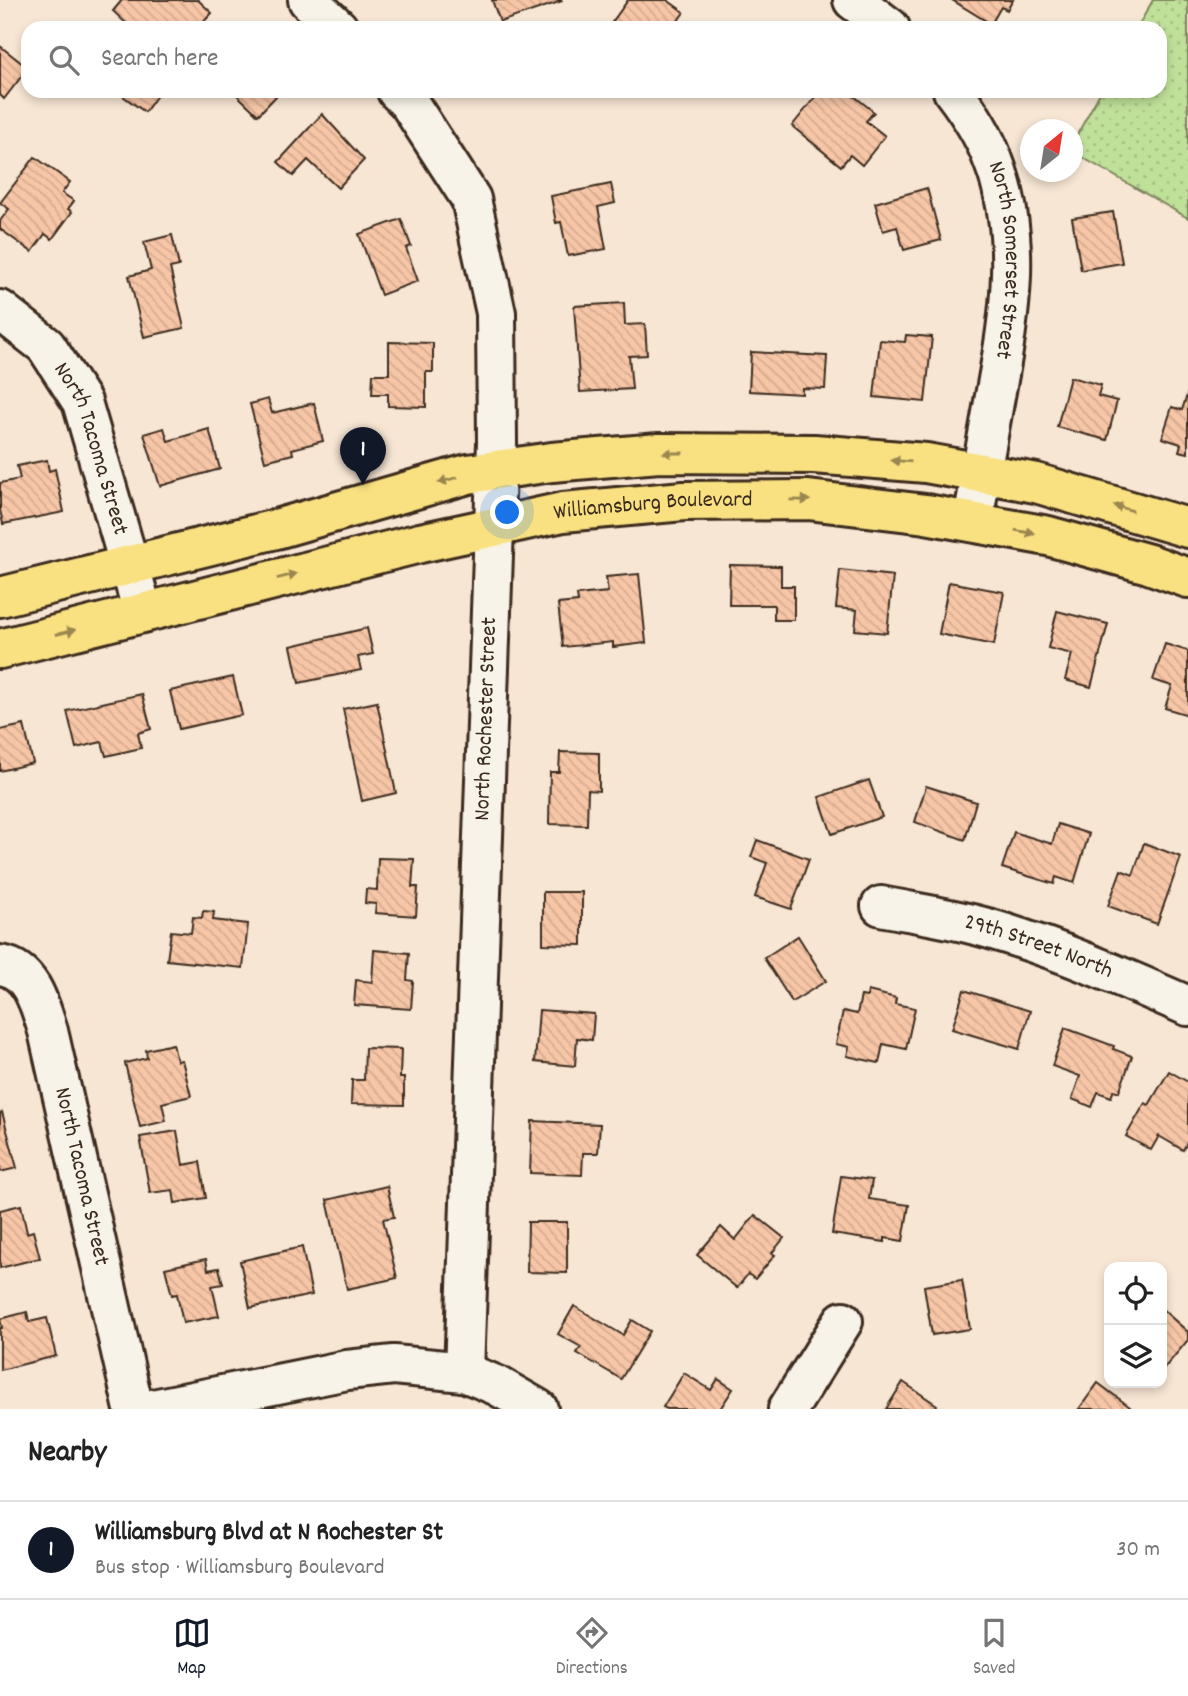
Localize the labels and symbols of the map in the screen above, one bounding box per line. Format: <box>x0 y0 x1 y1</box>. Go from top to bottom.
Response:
north arrow <box>1020 119 1083 182</box>
street label: North Somerset Street <box>978 157 1028 361</box>
street label: North Tacoma Street <box>44 356 136 539</box>
pin: 1 <box>340 427 386 485</box>
one-way arrow <box>662 447 684 459</box>
one-way arrow <box>889 455 911 466</box>
one-way arrow <box>437 475 458 485</box>
street label: Williamsburg Boulevard <box>551 484 753 530</box>
one-way arrow <box>790 494 812 506</box>
your location <box>490 495 524 529</box>
one-way arrow <box>1112 502 1133 512</box>
one-way arrow <box>1014 526 1036 537</box>
one-way arrow <box>276 570 298 581</box>
street label: North Rochester Street <box>467 617 507 821</box>
one-way arrow <box>55 626 77 637</box>
street label: 29th Street North <box>961 906 1118 988</box>
street label: North Tacoma Street <box>45 1084 117 1269</box>

